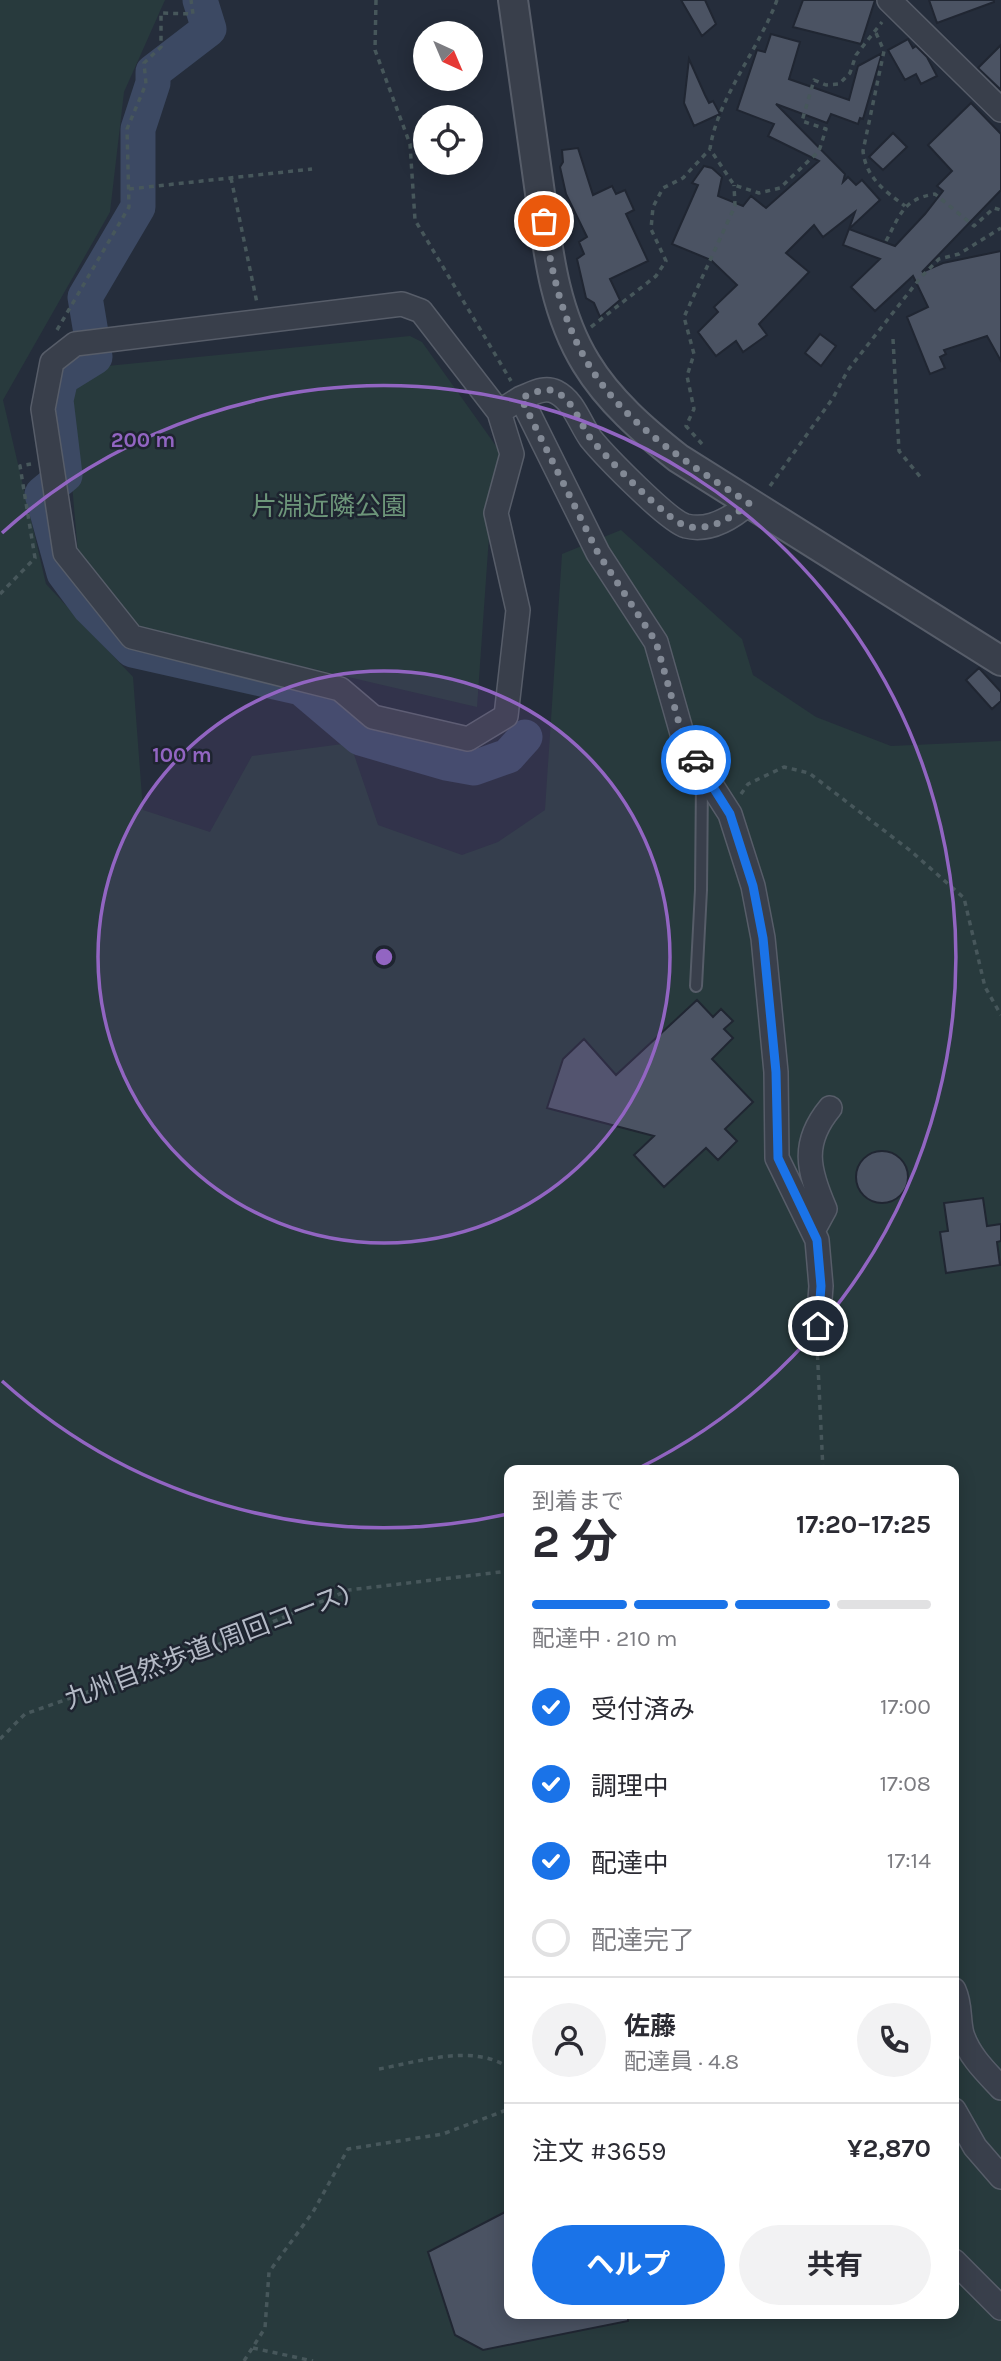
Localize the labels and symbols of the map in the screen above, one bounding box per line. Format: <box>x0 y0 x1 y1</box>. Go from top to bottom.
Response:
north arrow <box>413 21 483 91</box>
pin <box>514 191 574 251</box>
text: 200 m <box>111 428 175 452</box>
park label: 片淵近隣公園 <box>251 491 407 522</box>
courier <box>661 725 731 795</box>
text: 100 m <box>152 743 212 767</box>
centre of rings <box>372 945 396 969</box>
pin <box>788 1296 848 1356</box>
street label: 九州自然歩道(周回コース) <box>60 1578 354 1715</box>

